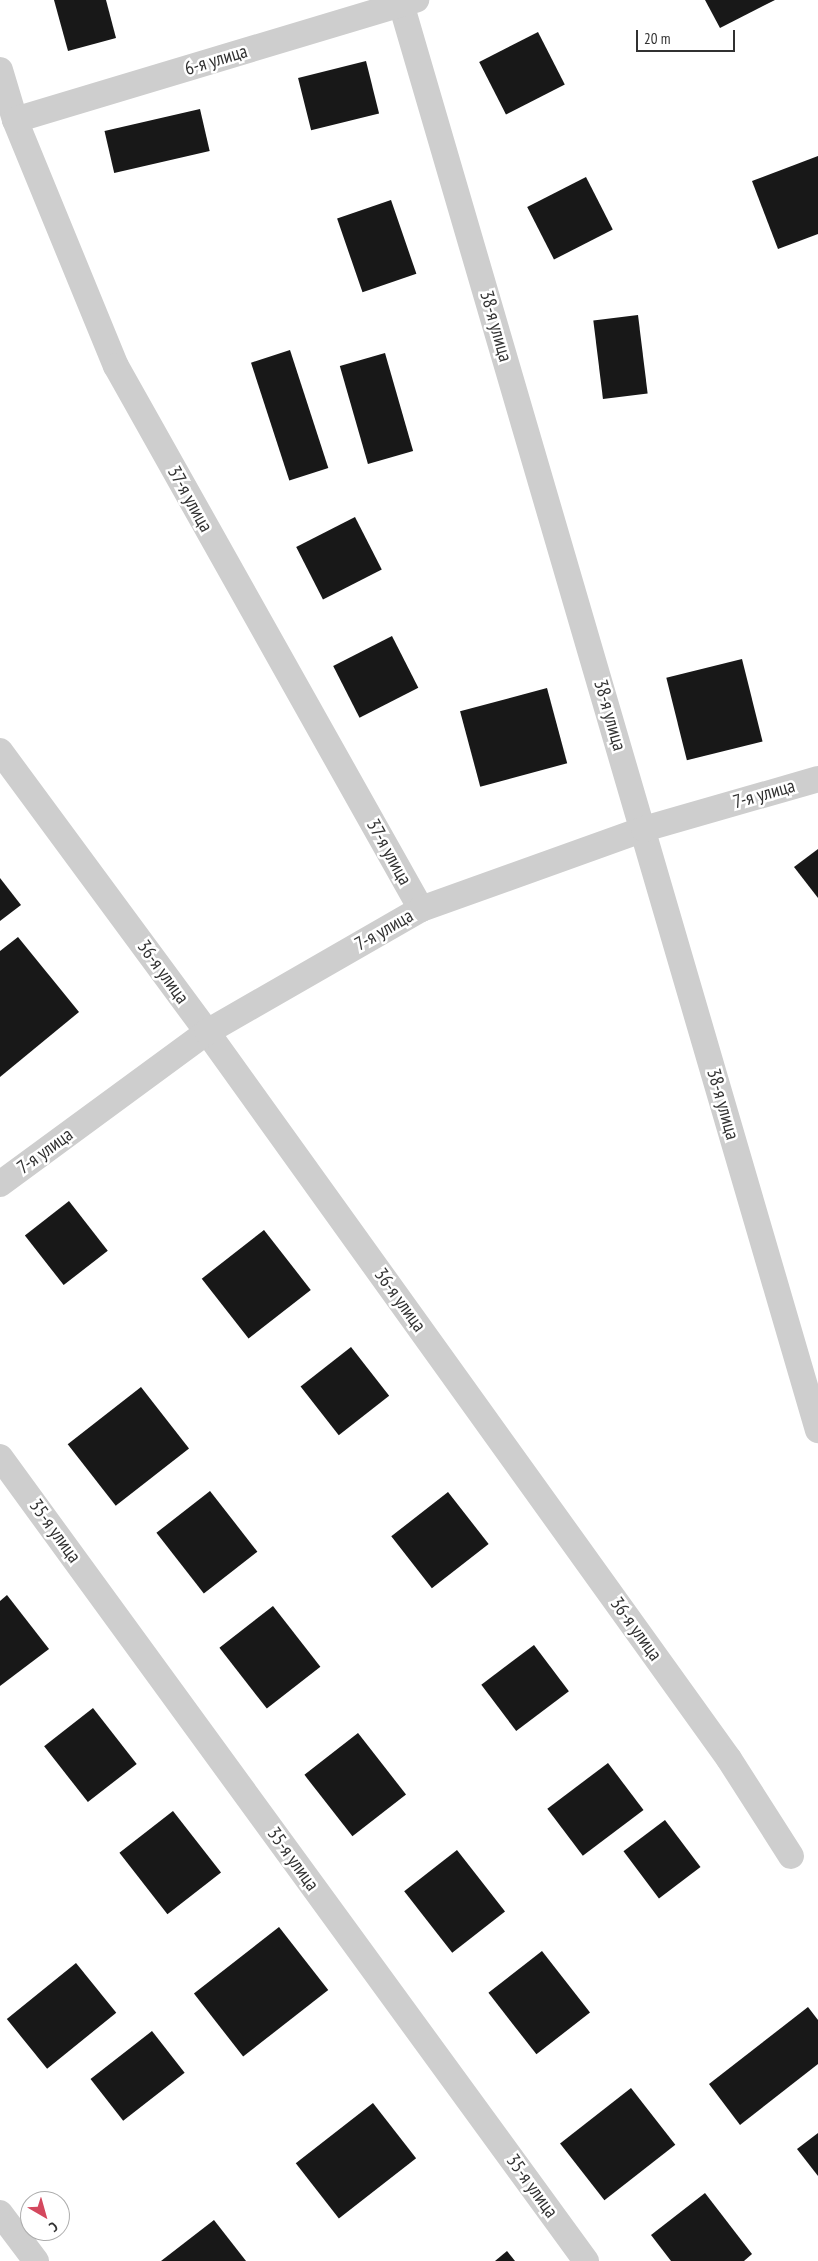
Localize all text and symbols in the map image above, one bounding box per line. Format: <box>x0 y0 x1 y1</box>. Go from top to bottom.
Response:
scale bar <box>638 20 737 52</box>
text: 20 m <box>644 29 670 48</box>
street label: 6-я улица <box>182 40 250 80</box>
street label: 38-я улица <box>475 288 517 364</box>
street label: 37-я улица <box>163 462 217 536</box>
street label: 38-я улица <box>589 677 631 753</box>
street label: 7-я улица <box>730 774 798 814</box>
street label: 37-я улица <box>362 815 416 889</box>
street label: 7-я улица <box>351 904 417 956</box>
street label: 36-я улица <box>132 936 194 1008</box>
street label: 38-я улица <box>702 1066 744 1142</box>
street label: 7-я улица <box>13 1123 77 1179</box>
street label: 36-я улица <box>369 1264 431 1336</box>
street label: 35-я улица <box>24 1495 86 1567</box>
street label: 36-я улица <box>605 1593 667 1665</box>
street label: 35-я улица <box>262 1823 324 1895</box>
street label: 35-я улица <box>501 2150 563 2222</box>
north arrow <box>20 2191 70 2241</box>
text: С <box>46 2218 62 2236</box>

